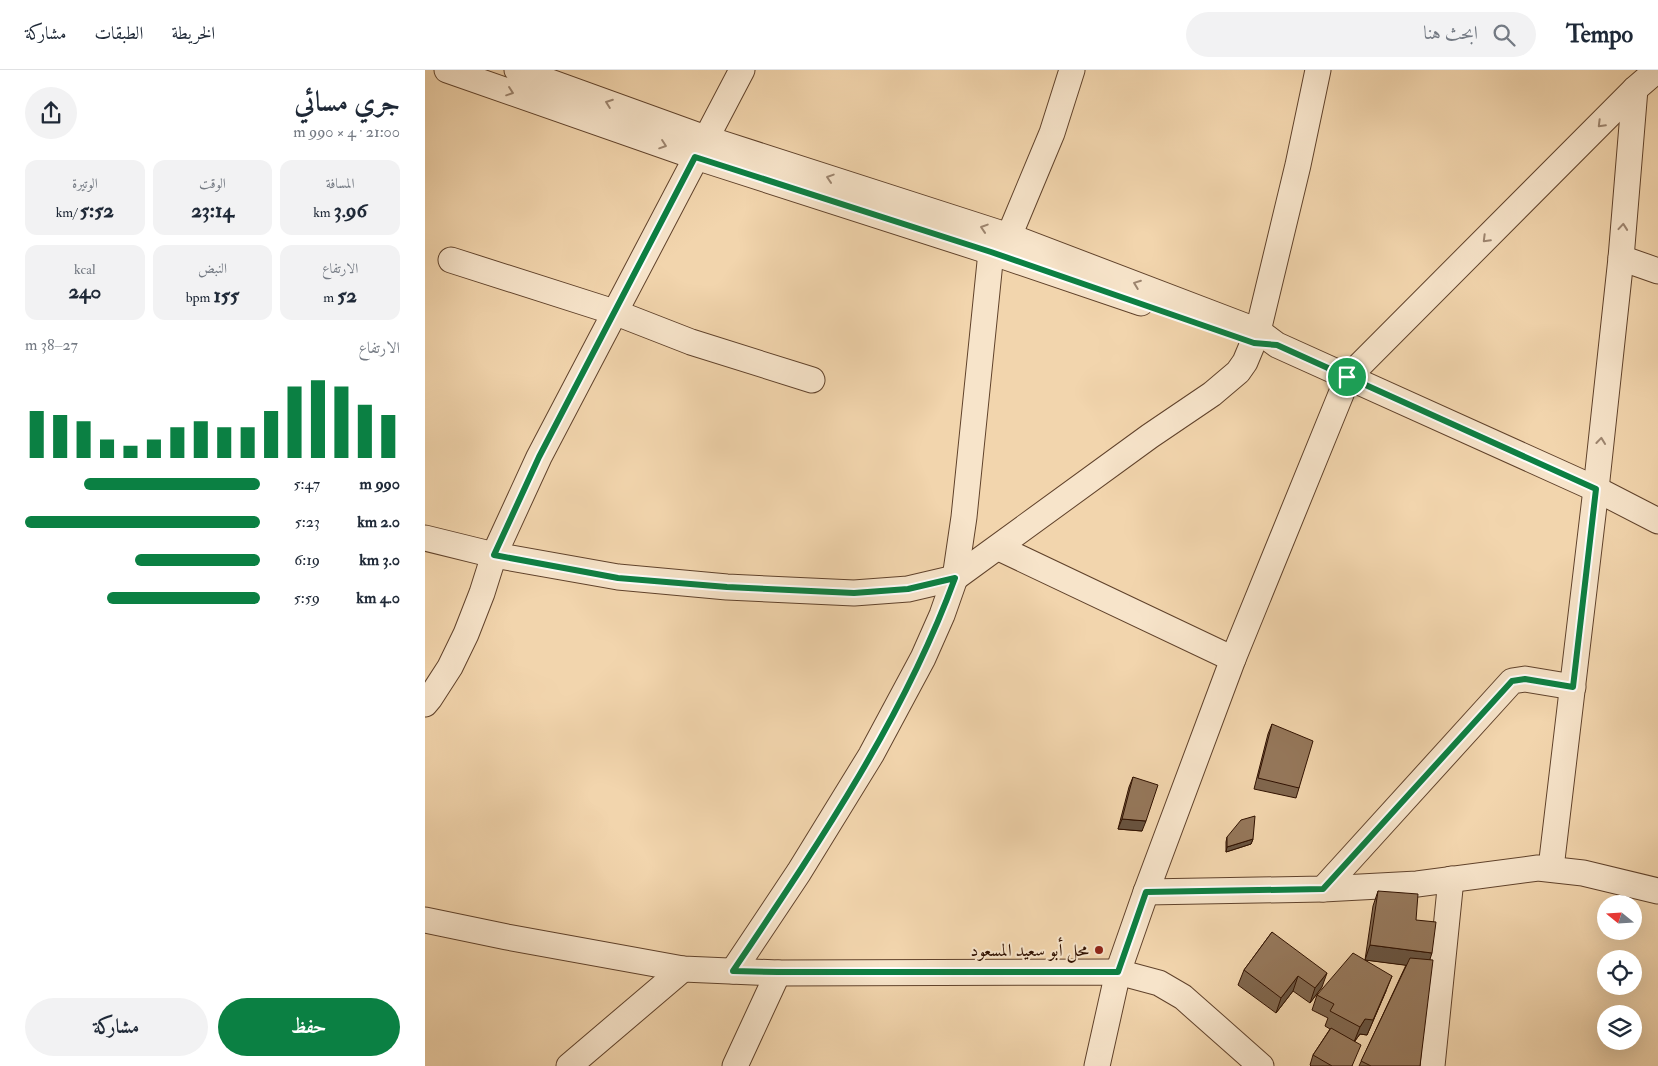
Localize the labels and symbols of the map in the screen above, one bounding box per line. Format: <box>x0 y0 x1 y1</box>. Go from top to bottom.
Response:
one-way arrow <box>505 86 513 96</box>
one-way arrow <box>606 99 614 109</box>
one-way arrow <box>1597 118 1606 127</box>
one-way arrow <box>658 140 667 150</box>
one-way arrow <box>826 174 834 184</box>
one-way arrow <box>1618 222 1629 230</box>
one-way arrow <box>981 223 989 233</box>
one-way arrow <box>1482 233 1491 242</box>
one-way arrow <box>1133 280 1141 290</box>
pin <box>1326 356 1368 398</box>
one-way arrow <box>1595 436 1606 444</box>
north arrow <box>1597 895 1643 940</box>
place label: محل أبو سعيد المسعود <box>970 937 1089 963</box>
marker: محل أبو سعيد المسعود <box>1093 944 1105 956</box>

